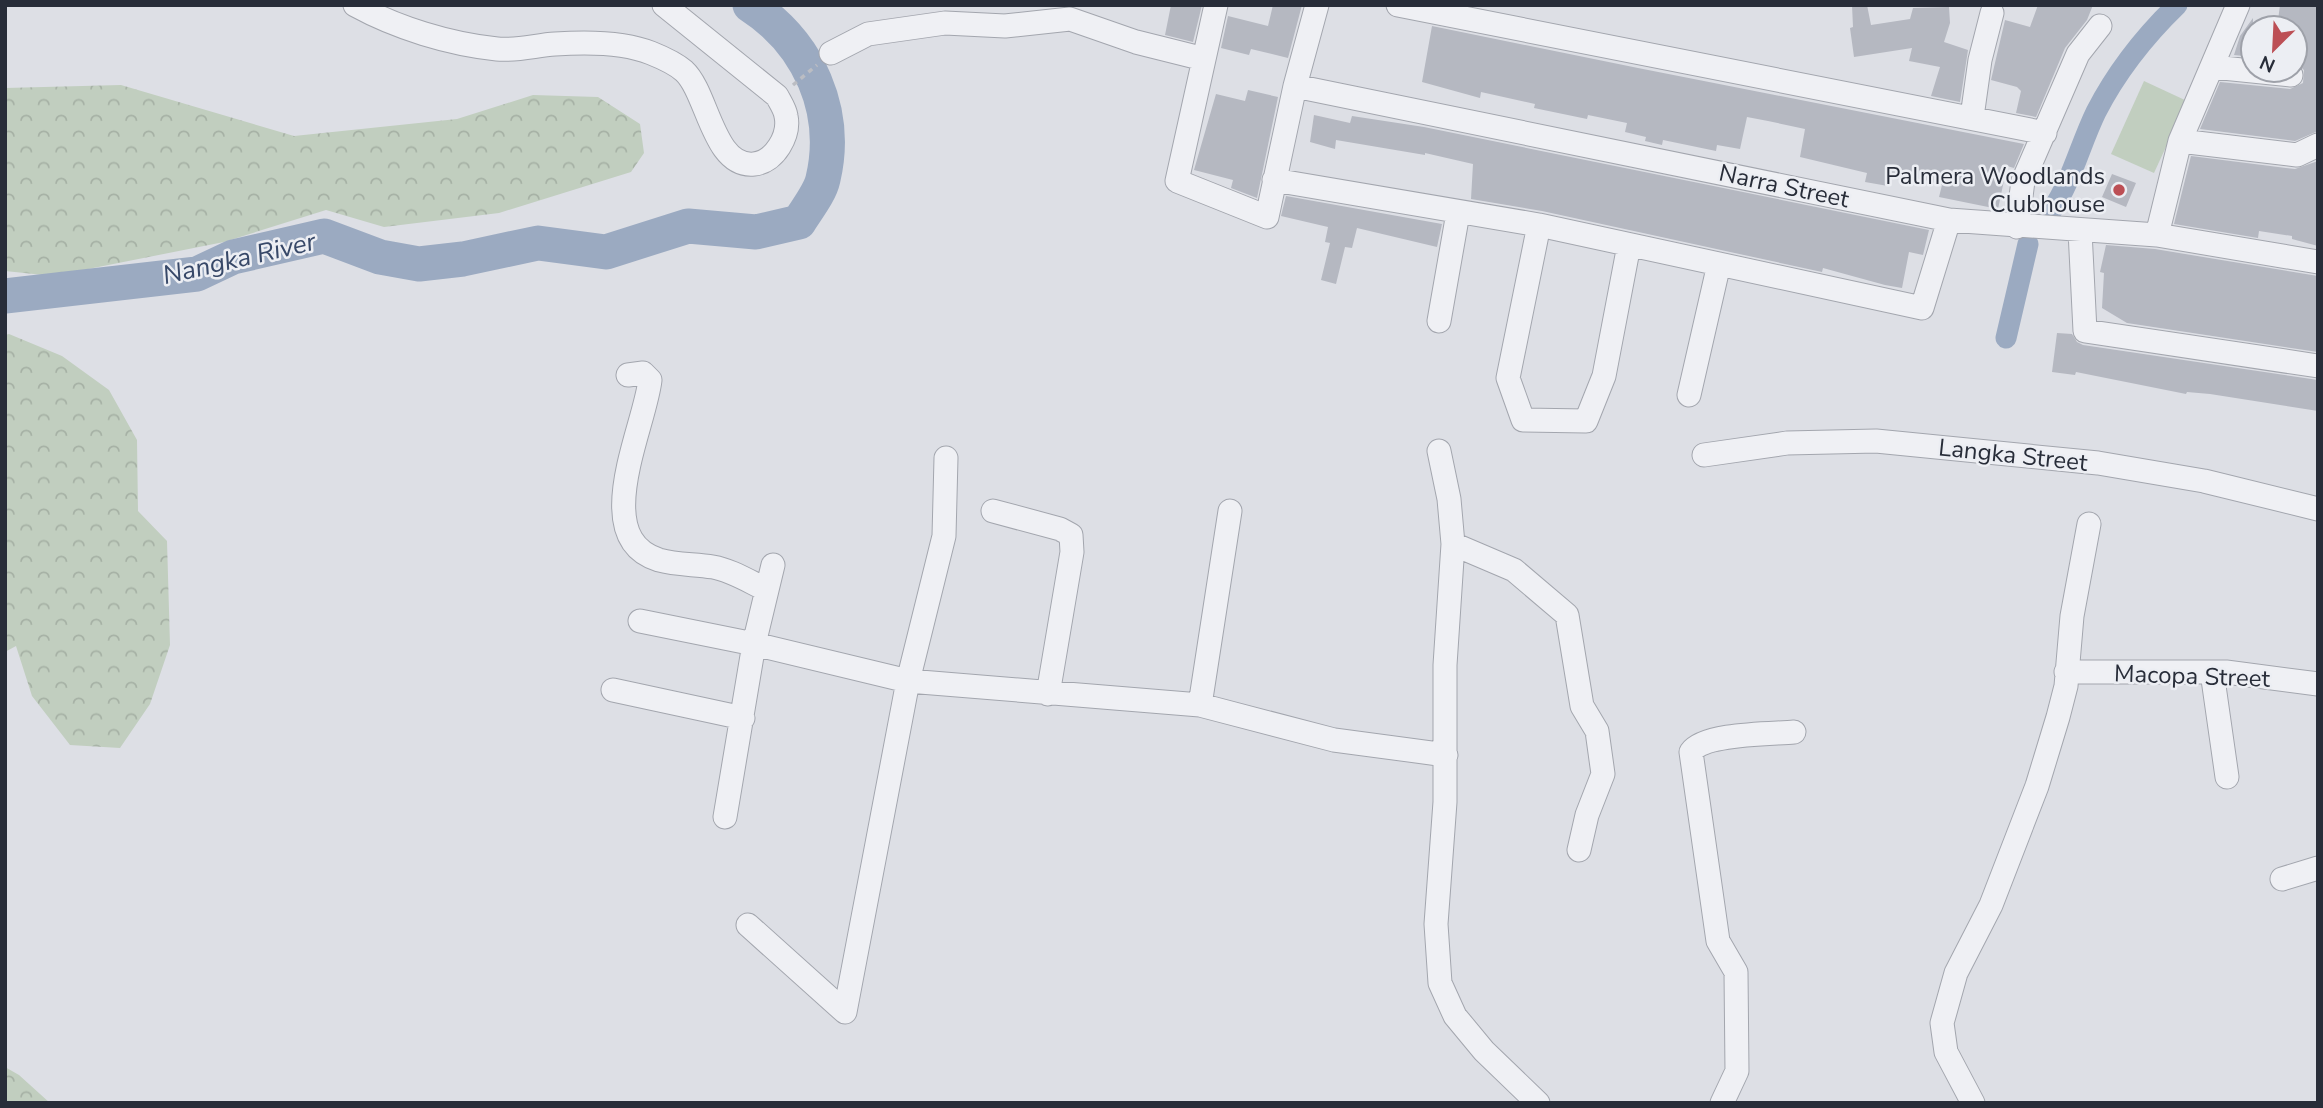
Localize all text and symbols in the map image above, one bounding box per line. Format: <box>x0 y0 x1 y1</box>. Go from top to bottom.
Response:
north arrow <box>2239 14 2309 84</box>
text: N <box>2256 49 2279 78</box>
street label: Narra Street <box>1716 157 1852 215</box>
place label: Palmera Woodlands Clubhouse <box>1885 160 2105 220</box>
marker: Palmera Woodlands Clubhouse <box>2111 182 2127 198</box>
water label: Nangka River <box>159 224 320 293</box>
street label: Langka Street <box>1937 431 2090 479</box>
street label: Macopa Street <box>2114 657 2271 695</box>

